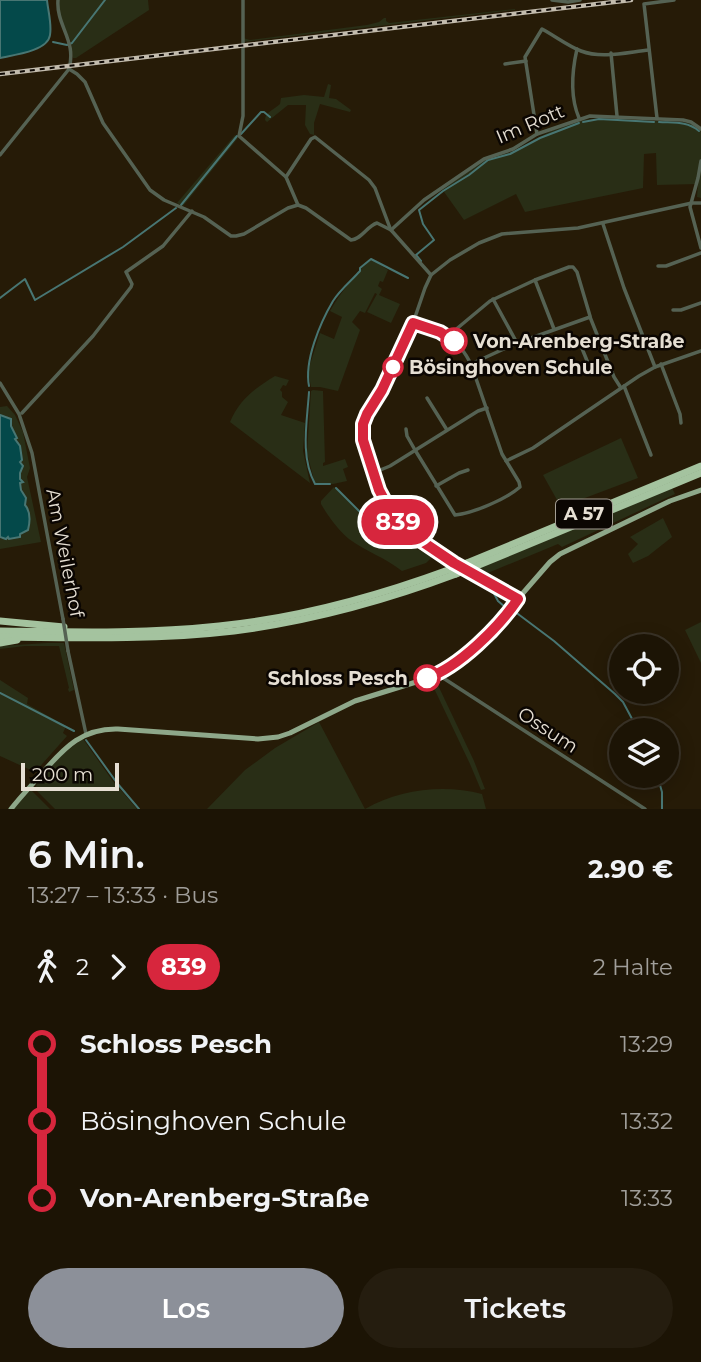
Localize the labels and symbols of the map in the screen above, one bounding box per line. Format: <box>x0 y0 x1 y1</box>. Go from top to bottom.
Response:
street label: Im Rott <box>493 99 568 149</box>
marker: Von-Arenberg-Straße <box>441 328 467 354</box>
place label: Von-Arenberg-Straße <box>472 330 685 353</box>
place label: Bösinghoven Schule <box>409 356 612 379</box>
marker: Bösinghoven Schule <box>383 357 403 377</box>
street label: Am Weilerhof <box>41 487 89 621</box>
line badge: 839 <box>358 499 438 545</box>
road number: A 57 <box>556 500 612 528</box>
marker: Schloss Pesch <box>414 665 440 691</box>
place label: Schloss Pesch <box>268 667 408 690</box>
street label: Ossum <box>513 702 583 758</box>
scale bar <box>21 760 119 792</box>

